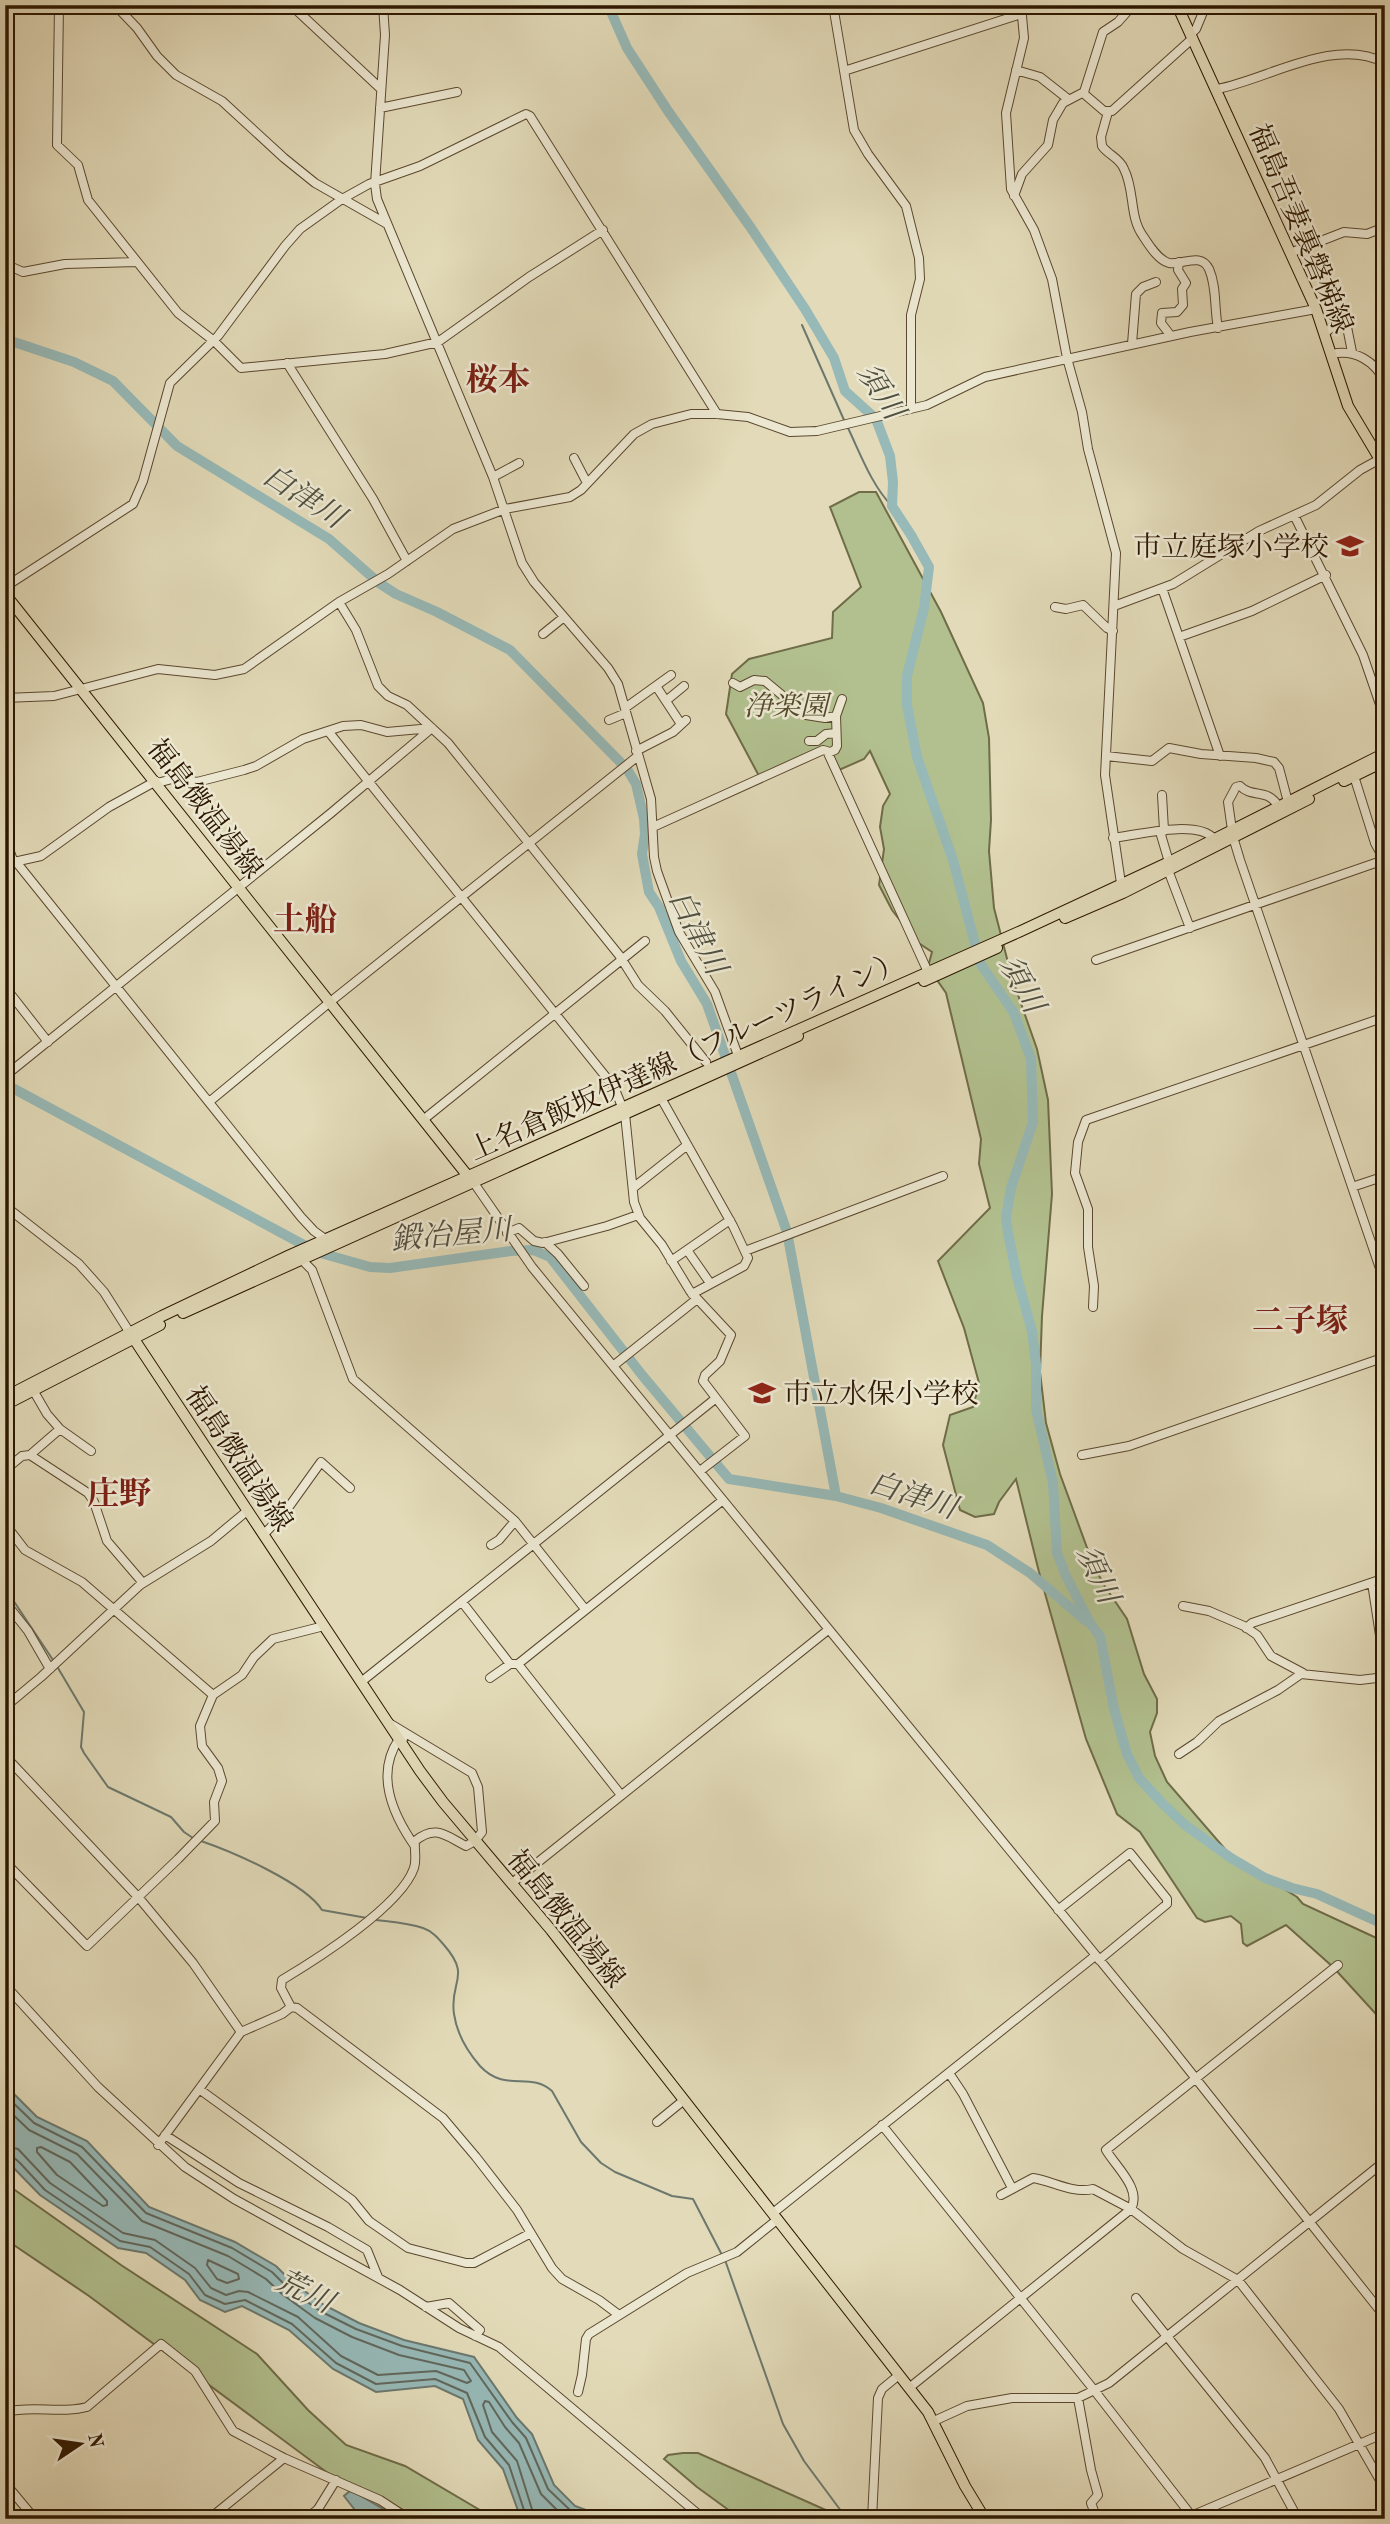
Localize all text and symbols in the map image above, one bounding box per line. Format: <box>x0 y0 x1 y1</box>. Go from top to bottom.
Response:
street label: 福島吾妻裏磐梯線 <box>1243 119 1359 338</box>
water label: 須川 <box>850 358 912 428</box>
district label: 桜本 <box>466 362 530 398</box>
water label: 白津川 <box>257 458 353 536</box>
school or university icon: 市立庭塚小学校 <box>1335 531 1365 561</box>
place label: 市立庭塚小学校 <box>1133 532 1329 563</box>
park label: 浄楽園 <box>744 691 832 722</box>
street label: 福島微温湯線 <box>141 733 269 885</box>
water label: 白津川 <box>662 885 734 982</box>
district label: 土船 <box>273 902 337 938</box>
street label: 上名倉飯坂伊達線（フルーツライン） <box>464 946 909 1167</box>
water label: 須川 <box>993 950 1051 1021</box>
water label: 鍛冶屋川 <box>390 1213 515 1256</box>
district label: 二子塚 <box>1252 1304 1348 1339</box>
school or university icon: 市立水保小学校 <box>747 1378 777 1408</box>
place label: 市立水保小学校 <box>783 1379 979 1410</box>
street label: 福島微温湯線 <box>179 1381 299 1537</box>
water label: 白津川 <box>865 1466 964 1526</box>
district label: 庄野 <box>87 1476 151 1512</box>
water label: 須川 <box>1070 1540 1126 1611</box>
street label: 福島微温湯線 <box>501 1844 631 1994</box>
water label: 荒川 <box>271 2263 342 2321</box>
north arrow <box>46 2408 116 2478</box>
text: N <box>83 2432 105 2450</box>

